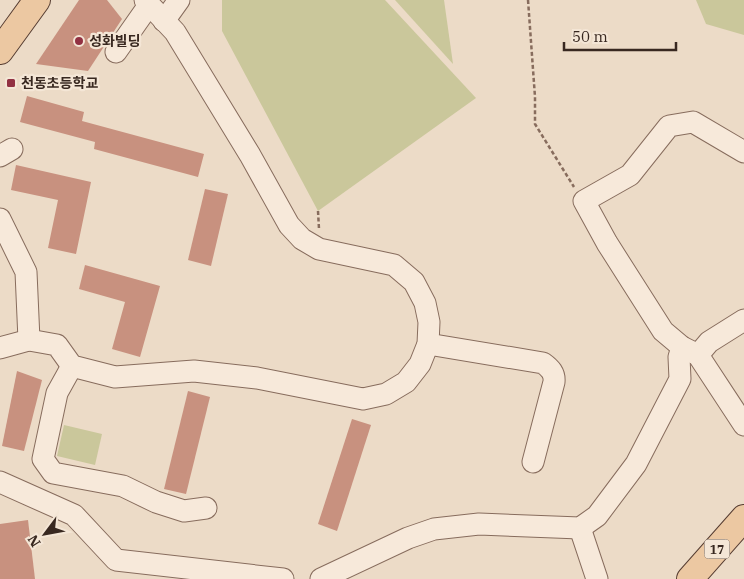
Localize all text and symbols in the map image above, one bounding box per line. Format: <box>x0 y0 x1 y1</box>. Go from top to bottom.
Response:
scale bar <box>564 20 676 52</box>
text: 50 m <box>572 27 608 46</box>
place label: 성화빌딩 <box>89 32 141 50</box>
marker: 성화빌딩 <box>73 35 85 47</box>
place label: 천동초등학교 <box>21 74 98 92</box>
marker: 천동초등학교 <box>5 77 17 89</box>
north arrow <box>20 509 70 559</box>
text: N <box>23 531 45 550</box>
road number: 17 <box>704 540 730 558</box>

